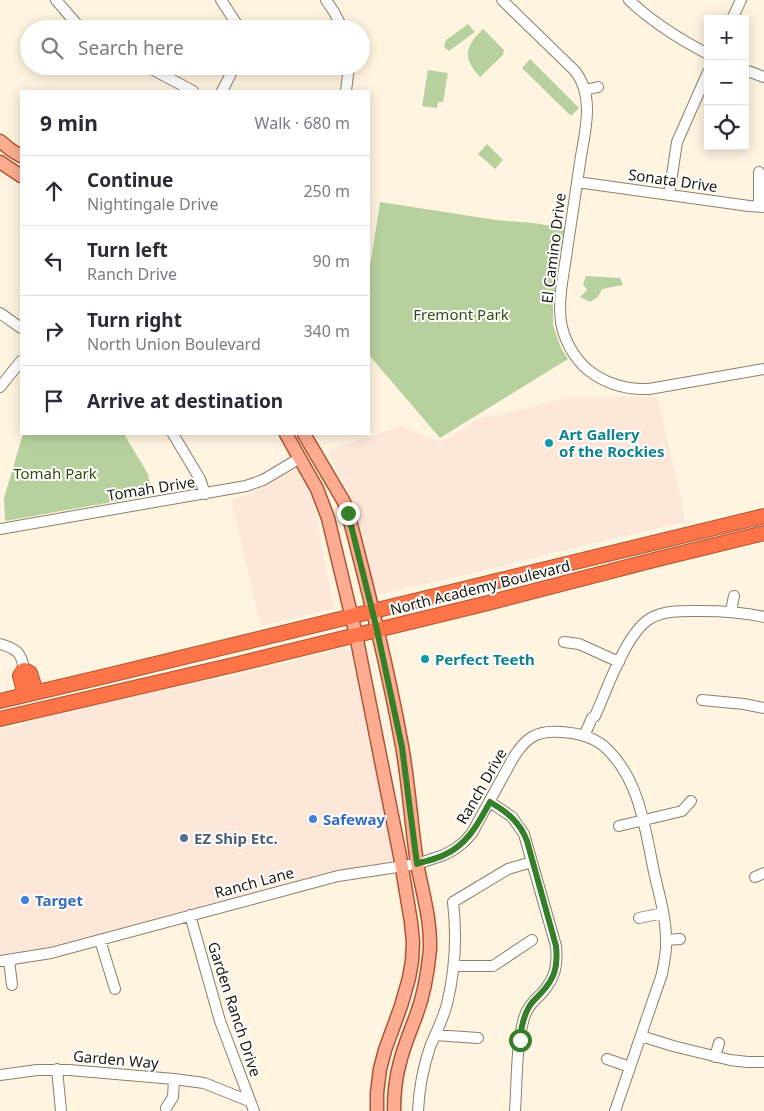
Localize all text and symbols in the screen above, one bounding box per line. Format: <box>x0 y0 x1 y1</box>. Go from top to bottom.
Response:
map controls <box>704 15 749 150</box>
button: + <box>704 15 749 60</box>
search box <box>20 20 370 75</box>
icon: search <box>38 34 66 62</box>
text: Search here <box>78 35 184 61</box>
button: − <box>704 60 749 105</box>
button: locate <box>704 105 749 150</box>
text: 9 min <box>40 109 98 137</box>
text: Walk · 680 m <box>255 112 350 134</box>
street label: Sonata Drive <box>627 164 719 196</box>
text: Continue <box>87 167 173 193</box>
icon: ahead <box>40 177 68 205</box>
text: 250 m <box>303 180 350 202</box>
street label: El Camino Drive <box>536 192 570 304</box>
text: Nightingale Drive <box>87 193 219 215</box>
text: Turn left <box>87 237 168 263</box>
icon: left <box>40 247 68 275</box>
text: 90 m <box>313 250 350 272</box>
text: Ranch Drive <box>87 263 177 285</box>
park label: Fremont Park <box>413 304 509 324</box>
text: Turn right <box>87 307 182 333</box>
icon: right <box>40 317 68 345</box>
text: 340 m <box>303 320 350 342</box>
text: North Union Boulevard <box>87 333 261 355</box>
icon: arrive <box>40 387 68 415</box>
text: Arrive at destination <box>87 388 283 414</box>
place label: Art Gallery of the Rockies <box>559 424 664 461</box>
marker: Art Gallery of the Rockies <box>543 437 555 449</box>
park label: Tomah Park <box>13 463 97 483</box>
street label: Tomah Drive <box>105 471 197 505</box>
route end <box>337 502 360 525</box>
street label: North Academy Boulevard <box>388 555 572 619</box>
place label: Perfect Teeth <box>435 649 535 669</box>
marker: Perfect Teeth <box>419 653 431 665</box>
street label: Ranch Drive <box>451 744 511 828</box>
place label: Safeway <box>323 809 386 829</box>
marker: Safeway <box>307 813 319 825</box>
place label: EZ Ship Etc. <box>194 828 278 848</box>
marker: EZ Ship Etc. <box>178 832 190 844</box>
street label: Ranch Lane <box>212 862 296 902</box>
place label: Target <box>35 890 83 910</box>
marker: Target <box>19 894 31 906</box>
street label: Garden Ranch Drive <box>204 939 266 1079</box>
route start <box>509 1029 532 1052</box>
street label: Garden Way <box>72 1045 160 1073</box>

